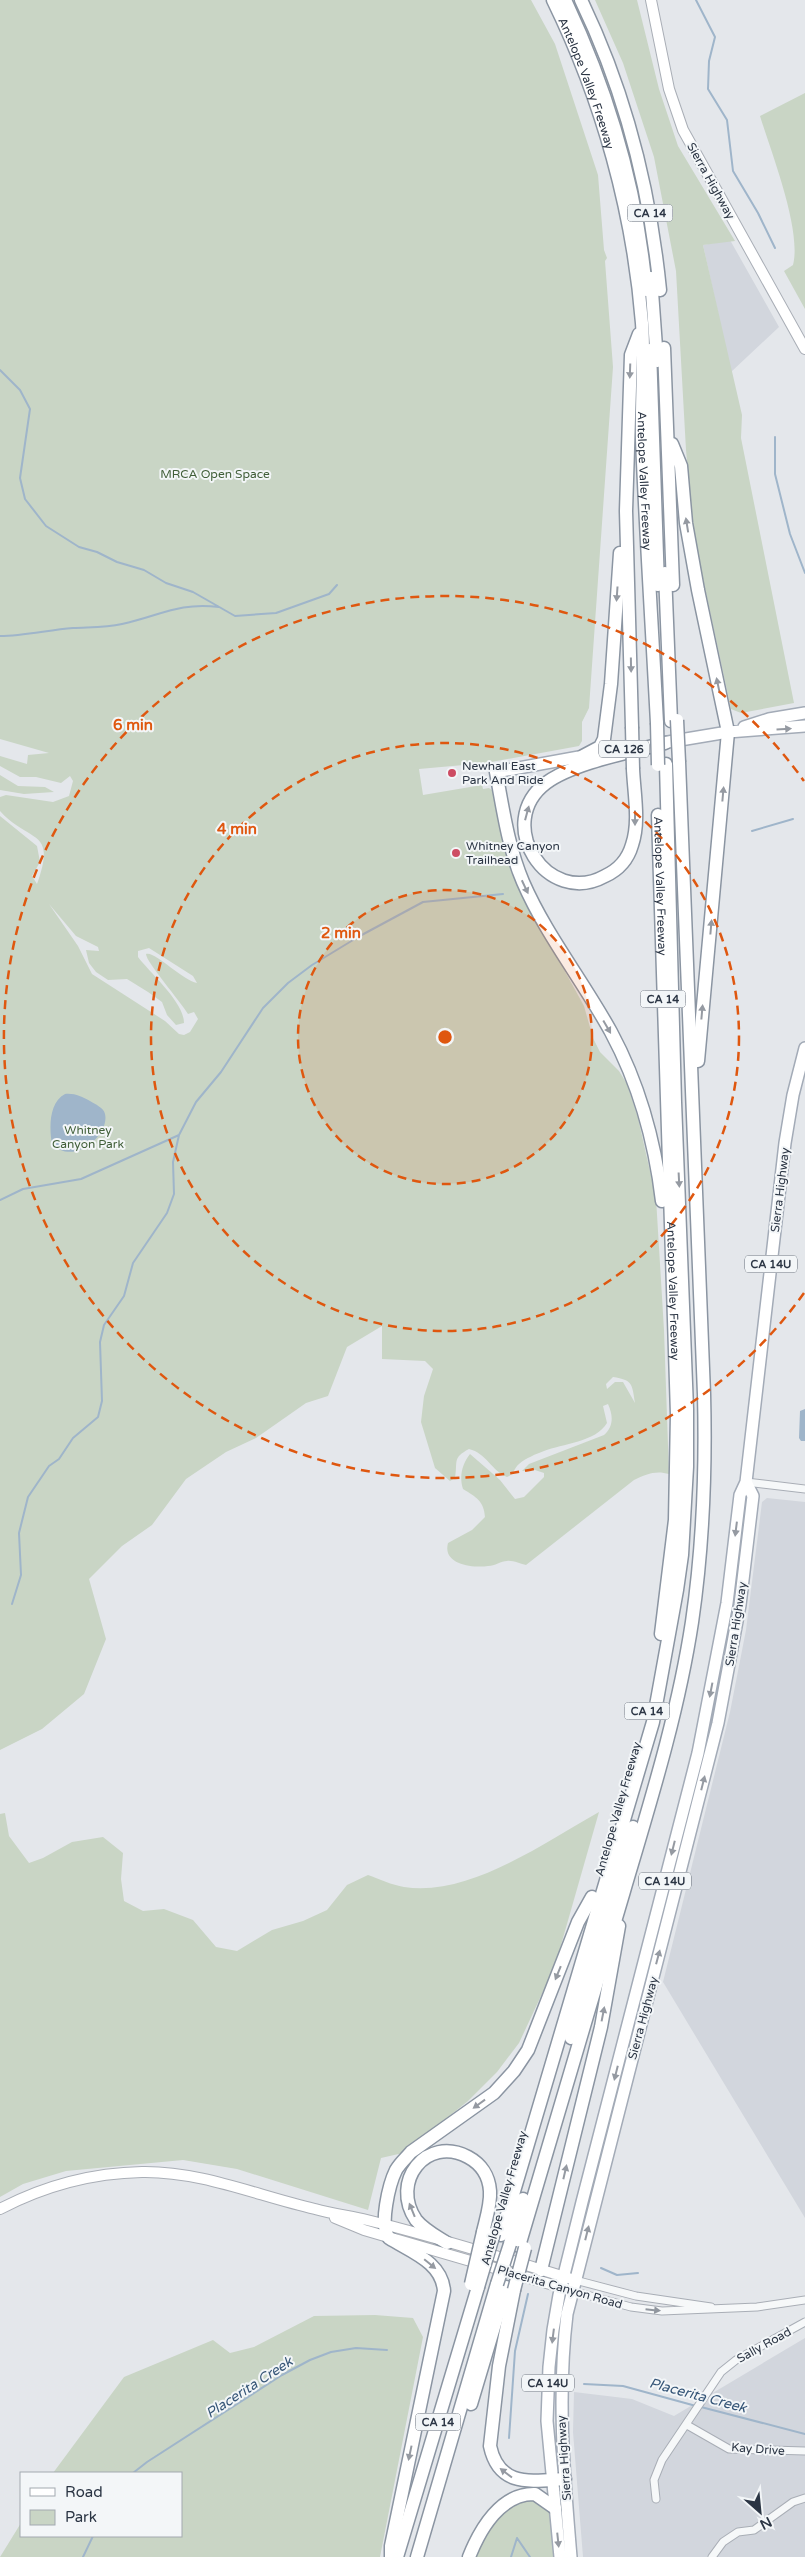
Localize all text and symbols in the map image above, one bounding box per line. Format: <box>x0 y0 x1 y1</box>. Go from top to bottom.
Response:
street label: Antelope Valley Freeway <box>555 15 617 151</box>
street label: Sierra Highway <box>684 140 738 222</box>
road number: CA 14 <box>628 204 672 222</box>
one-way arrow <box>626 363 634 379</box>
street label: Antelope Valley Freeway <box>635 411 654 551</box>
park label: MRCA Open Space <box>160 467 270 481</box>
one-way arrow <box>682 517 690 533</box>
one-way arrow <box>613 587 621 603</box>
one-way arrow <box>627 657 635 673</box>
one-way arrow <box>714 677 722 692</box>
text: 6 min <box>113 716 153 734</box>
one-way arrow <box>776 725 792 733</box>
road number: CA 126 <box>599 741 649 758</box>
place label: Newhall East Park And Ride <box>462 759 544 787</box>
marker: Newhall East Park And Ride <box>446 767 458 779</box>
one-way arrow <box>719 785 727 801</box>
one-way arrow <box>523 806 531 821</box>
one-way arrow <box>631 810 639 826</box>
street label: Antelope Valley Freeway <box>651 816 669 956</box>
text: 4 min <box>217 820 257 838</box>
place label: Whitney Canyon Trailhead <box>466 839 560 867</box>
marker: Whitney Canyon Trailhead <box>450 847 462 859</box>
one-way arrow <box>522 880 530 894</box>
one-way arrow <box>707 919 715 935</box>
text: 2 min <box>321 924 361 942</box>
road number: CA 14 <box>640 991 686 1008</box>
one-way arrow <box>698 1004 706 1020</box>
one-way arrow <box>603 1020 612 1033</box>
centre of rings <box>436 1028 454 1046</box>
park label: Whitney Canyon Park <box>52 1123 124 1151</box>
street label: Sierra Highway <box>768 1146 792 1233</box>
one-way arrow <box>675 1172 683 1188</box>
street label: Antelope Valley Freeway <box>664 1221 682 1361</box>
road number: CA 14U <box>745 1256 797 1272</box>
one-way arrow <box>732 1522 740 1538</box>
street label: Sierra Highway <box>722 1580 750 1667</box>
one-way arrow <box>706 1682 714 1698</box>
road number: CA 14 <box>624 1702 670 1720</box>
street label: Antelope Valley Freeway <box>592 1740 644 1878</box>
one-way arrow <box>699 1775 707 1790</box>
one-way arrow <box>669 1840 677 1855</box>
road number: CA 14U <box>639 1872 691 1890</box>
one-way arrow <box>655 1949 663 1964</box>
one-way arrow <box>554 1966 562 1981</box>
street label: Sierra Highway <box>625 1974 661 2061</box>
one-way arrow <box>599 2006 607 2021</box>
one-way arrow <box>611 2066 619 2081</box>
one-way arrow <box>472 2099 486 2109</box>
street label: Antelope Valley Freeway <box>478 2129 530 2267</box>
one-way arrow <box>561 2164 569 2179</box>
one-way arrow <box>408 2203 416 2217</box>
one-way arrow <box>583 2225 591 2240</box>
one-way arrow <box>423 2259 436 2270</box>
street label: Placerita Canyon Road <box>496 2262 624 2312</box>
one-way arrow <box>646 2306 662 2314</box>
street label: Sally Road <box>734 2324 794 2366</box>
one-way arrow <box>549 2328 557 2344</box>
water label: Placerita Creek <box>203 2352 297 2422</box>
road number: CA 14U <box>522 2374 574 2392</box>
water label: Placerita Creek <box>647 2374 750 2417</box>
road number: CA 14 <box>416 2414 460 2430</box>
street label: Sierra Highway <box>554 2414 574 2501</box>
street label: Kay Drive <box>731 2440 786 2458</box>
one-way arrow <box>406 2446 414 2461</box>
one-way arrow <box>499 2468 513 2478</box>
legend <box>20 2472 182 2537</box>
text: Road <box>65 2483 103 2501</box>
north arrow <box>735 2487 785 2537</box>
text: Park <box>65 2508 97 2526</box>
text: N <box>757 2513 775 2533</box>
one-way arrow <box>554 2532 562 2548</box>

